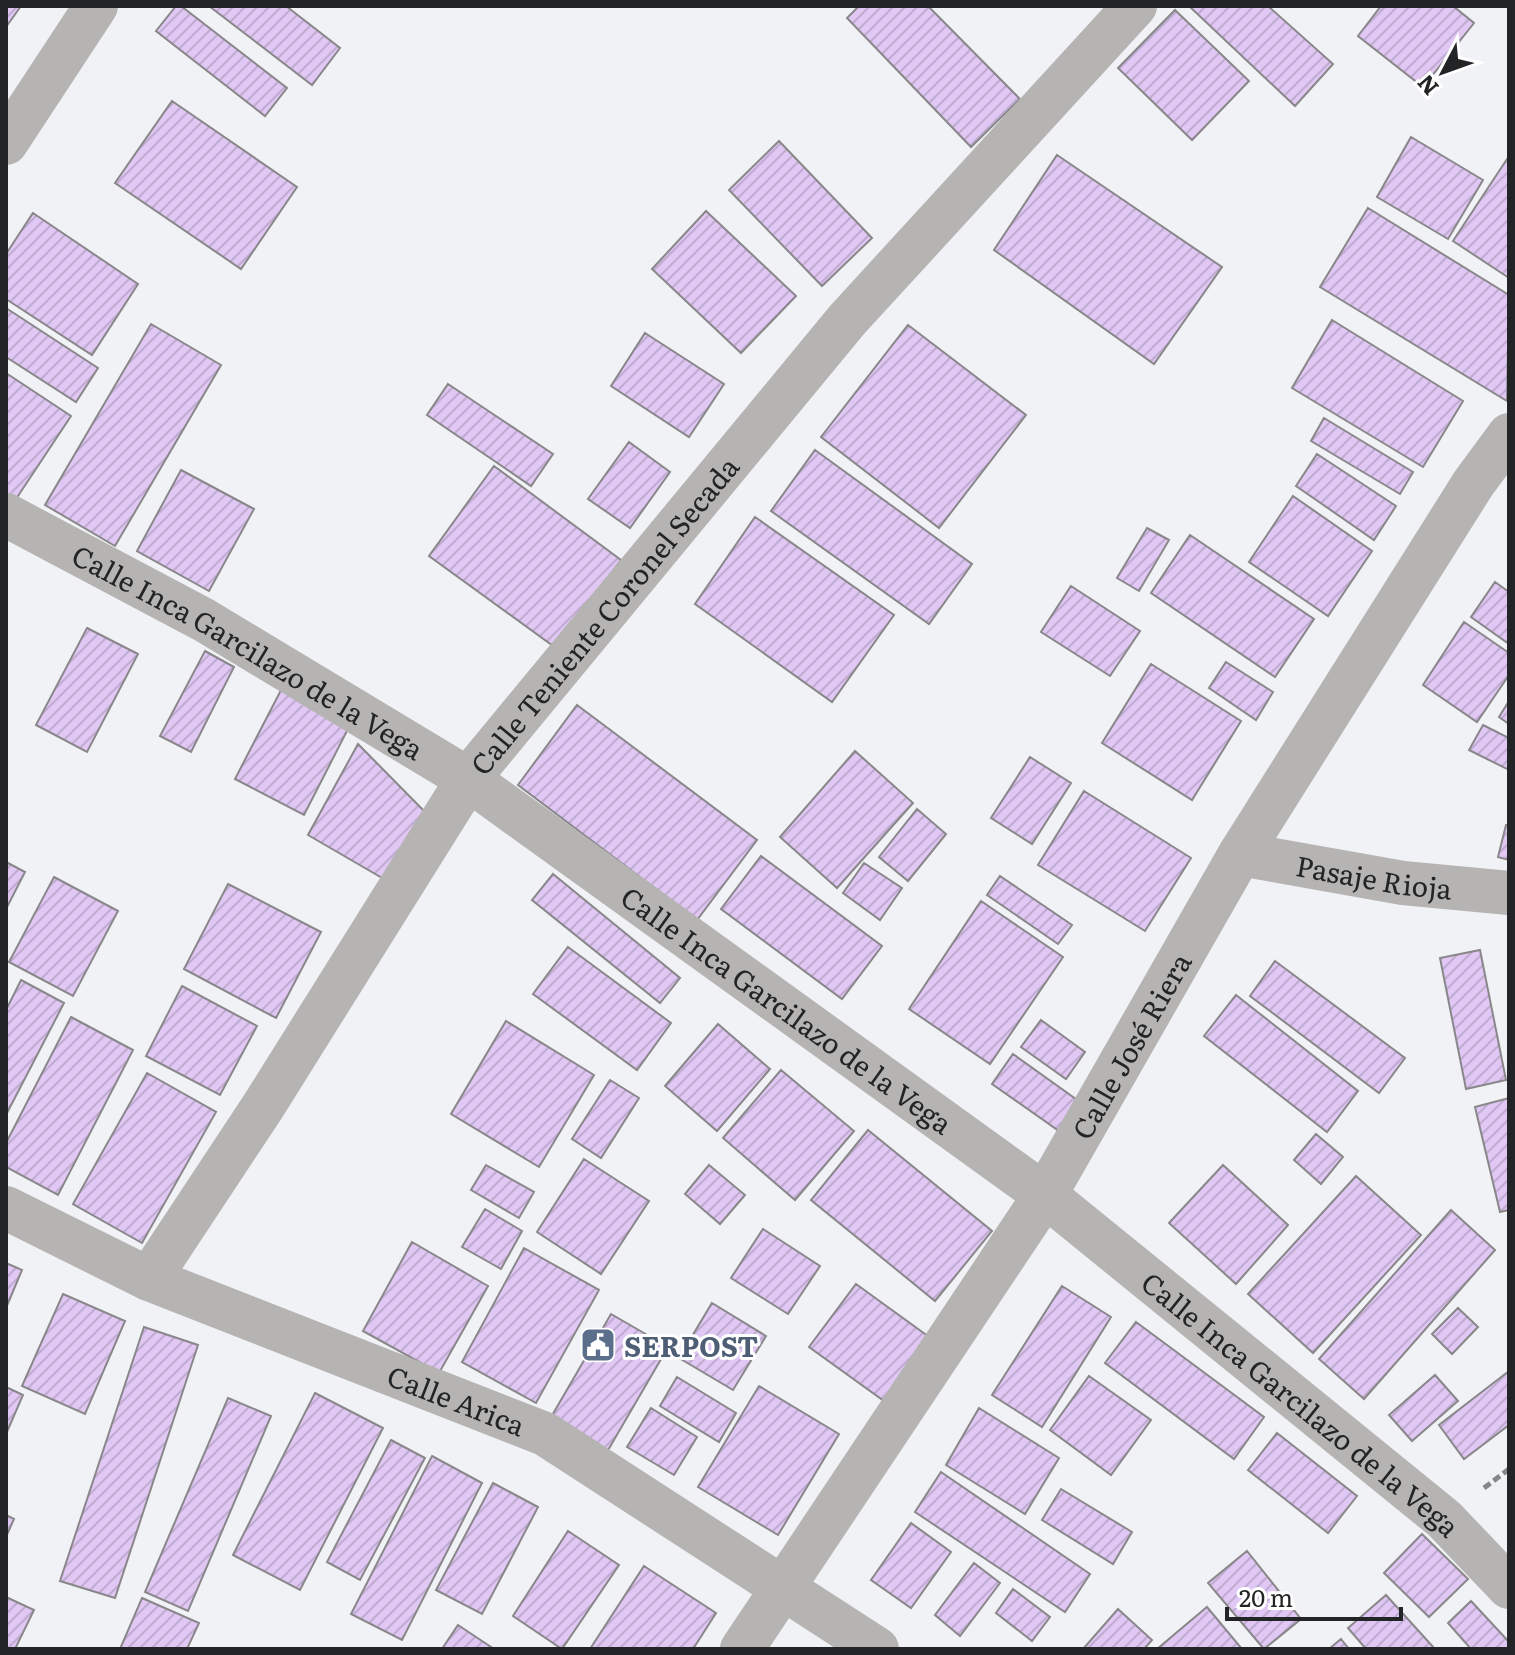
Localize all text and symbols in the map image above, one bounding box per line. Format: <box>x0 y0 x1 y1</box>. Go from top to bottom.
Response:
north arrow <box>1403 32 1483 112</box>
text: N <box>1408 68 1445 104</box>
street label: Calle Teniente Coronel Secada <box>459 446 748 783</box>
street label: Calle Inca Garcilazo de la Vega <box>65 533 432 769</box>
street label: Pasaje Rioja <box>1293 843 1454 909</box>
street label: Calle Inca Garcilazo de la Vega <box>613 875 962 1143</box>
street label: Calle José Riera <box>1060 945 1200 1147</box>
street label: Calle Inca Garcilazo de la Vega <box>1133 1261 1470 1545</box>
place label: SERPOST <box>624 1324 758 1366</box>
public building icon: SERPOST <box>579 1326 617 1364</box>
street label: Calle Arica <box>382 1353 532 1445</box>
scale bar <box>1227 1571 1401 1621</box>
text: 20 m <box>1239 1579 1293 1614</box>

